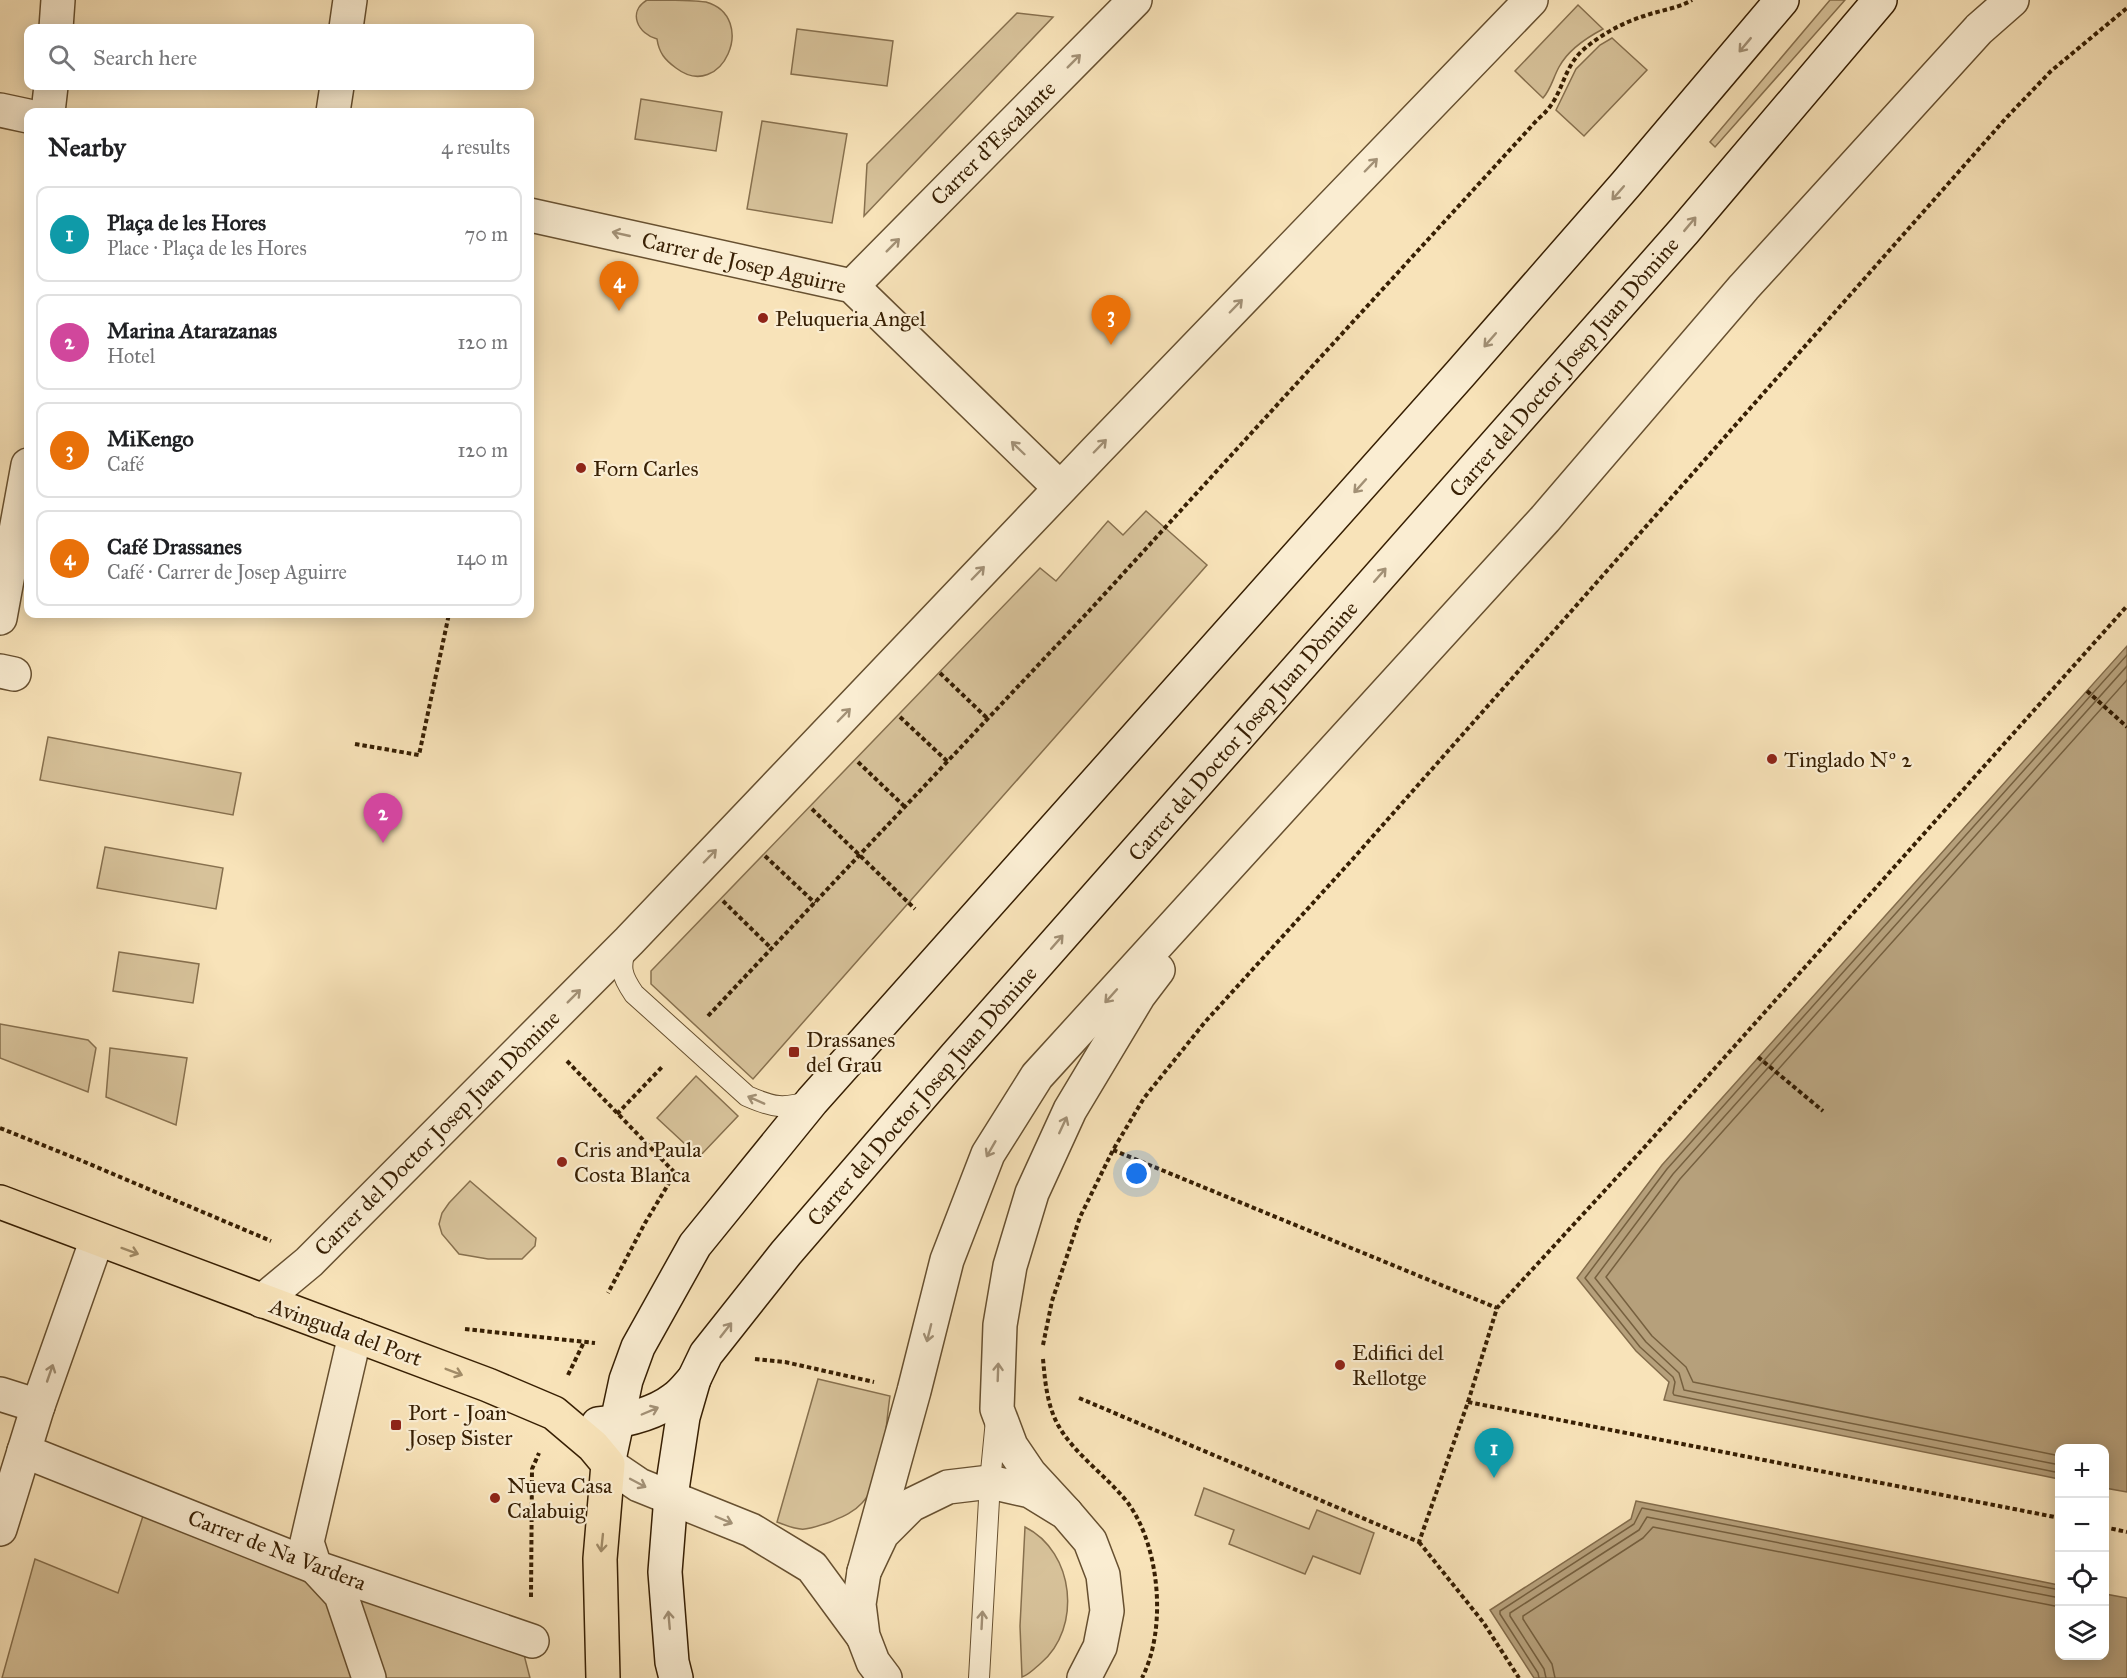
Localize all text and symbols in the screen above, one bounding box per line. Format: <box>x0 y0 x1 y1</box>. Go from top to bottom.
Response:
search box <box>24 24 534 90</box>
one-way arrow <box>1738 37 1751 53</box>
icon: search <box>45 41 78 74</box>
text: Search here <box>93 44 197 71</box>
one-way arrow <box>1067 54 1082 69</box>
street label: Carrer d'Escalante <box>925 75 1061 211</box>
text: Nearby <box>48 131 126 163</box>
text: 4 results <box>441 135 510 159</box>
one-way arrow <box>1364 158 1378 173</box>
one-way arrow <box>1611 185 1625 200</box>
text: Plaça de les Hores <box>107 209 266 236</box>
one-way arrow <box>1683 217 1697 232</box>
text: 1 <box>66 222 73 246</box>
text: 70 m <box>465 222 508 246</box>
street label: Carrer de Josep Aguirre <box>639 226 849 300</box>
one-way arrow <box>612 228 631 240</box>
street label: Carrer del Doctor Josep Juan Dòmine <box>1443 231 1685 503</box>
text: Place · Plaça de les Hores <box>107 236 307 260</box>
one-way arrow <box>886 237 901 252</box>
pin: 4 <box>600 262 638 311</box>
pin: 3 <box>1092 296 1130 345</box>
one-way arrow <box>1228 298 1243 313</box>
place label: Peluqueria Angel <box>775 305 926 332</box>
marker: Peluqueria Angel <box>756 311 770 325</box>
text: Marina Atarazanas <box>107 317 277 344</box>
text: 2 <box>65 330 74 354</box>
text: 120 m <box>457 330 508 354</box>
one-way arrow <box>1483 332 1496 348</box>
text: Hotel <box>107 344 155 368</box>
text: MiKengo <box>107 425 194 452</box>
text: 3 <box>66 438 74 462</box>
text: 120 m <box>457 438 508 462</box>
one-way arrow <box>1093 438 1108 453</box>
one-way arrow <box>1010 440 1025 455</box>
text: Café <box>107 452 144 476</box>
place label: Forn Carles <box>593 455 698 482</box>
marker: Forn Carles <box>574 461 588 475</box>
one-way arrow <box>1353 478 1367 493</box>
text: Café Drassanes <box>107 533 242 560</box>
text: 4 <box>64 546 75 570</box>
text: 140 m <box>456 546 508 570</box>
text: Café · Carrer de Josep Aguirre <box>107 560 347 584</box>
one-way arrow <box>971 566 986 581</box>
one-way arrow <box>1373 568 1387 583</box>
street label: Carrer del Doctor Josep Juan Dòmine <box>1122 595 1364 867</box>
one-way arrow <box>837 707 851 722</box>
place label: Tinglado Nº 2 <box>1784 746 1912 773</box>
marker: Tinglado Nº 2 <box>1765 752 1779 766</box>
pin: 2 <box>364 794 403 843</box>
one-way arrow <box>702 849 716 864</box>
one-way arrow <box>1050 935 1064 950</box>
street label: Carrer del Doctor Josep Juan Dòmine <box>801 960 1043 1232</box>
one-way arrow <box>1104 988 1118 1003</box>
one-way arrow <box>567 989 582 1004</box>
street label: Carrer del Doctor Josep Juan Dòmine <box>309 1005 565 1261</box>
place label: Drassanes del Grau <box>806 1026 895 1078</box>
marker: Drassanes del Grau <box>787 1045 801 1059</box>
one-way arrow <box>747 1094 765 1105</box>
one-way arrow <box>1058 1117 1070 1135</box>
place label: Cris and Paula Costa Blanca <box>574 1136 702 1188</box>
one-way arrow <box>985 1140 997 1157</box>
marker: Cris and Paula Costa Blanca <box>555 1155 569 1169</box>
your location <box>1122 1159 1151 1188</box>
one-way arrow <box>120 1247 138 1258</box>
street label: Avinguda del Port <box>265 1292 426 1372</box>
one-way arrow <box>719 1322 732 1338</box>
one-way arrow <box>922 1323 934 1342</box>
place label: Edifici del Rellotge <box>1352 1339 1444 1391</box>
marker: Edifici del Rellotge <box>1333 1358 1347 1372</box>
one-way arrow <box>992 1363 1004 1383</box>
one-way arrow <box>45 1364 56 1383</box>
one-way arrow <box>445 1367 463 1378</box>
place label: Port - Joan Josep Sister <box>406 1399 513 1451</box>
one-way arrow <box>641 1405 659 1416</box>
marker: Port - Joan Josep Sister <box>389 1418 403 1432</box>
pin: 1 <box>1474 1428 1514 1478</box>
map controls <box>2055 1444 2109 1660</box>
button: + <box>2055 1444 2109 1498</box>
place label: Nueva Casa Calabuig <box>507 1472 613 1524</box>
one-way arrow <box>629 1477 646 1489</box>
marker: Nueva Casa Calabuig <box>488 1491 502 1505</box>
button: − <box>2055 1498 2109 1552</box>
street label: Carrer de Na Vardera <box>184 1504 371 1597</box>
one-way arrow <box>714 1515 733 1526</box>
one-way arrow <box>596 1533 607 1553</box>
button: locate <box>2055 1552 2109 1606</box>
button: layers <box>2055 1606 2109 1660</box>
one-way arrow <box>977 1610 988 1630</box>
one-way arrow <box>663 1611 674 1631</box>

